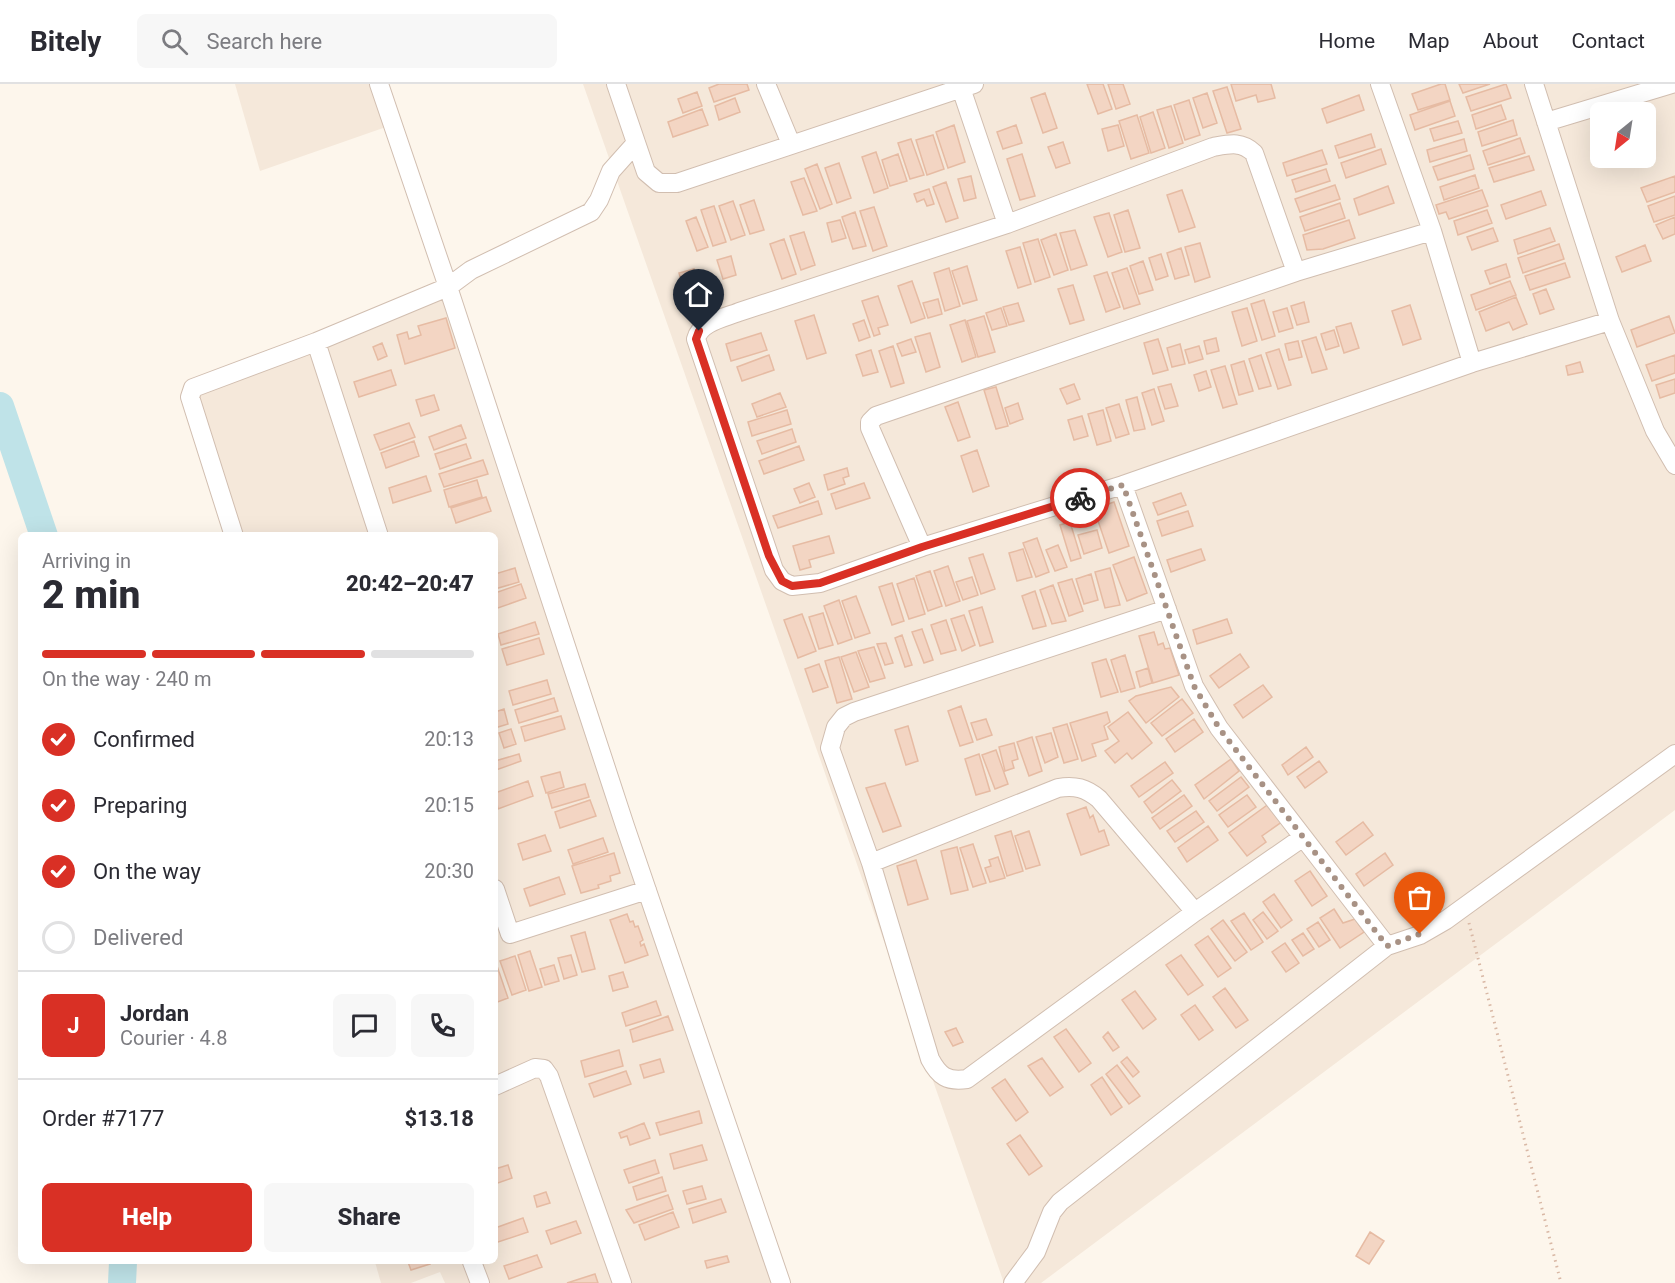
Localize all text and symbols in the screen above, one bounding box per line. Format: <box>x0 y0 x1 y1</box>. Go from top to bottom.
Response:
search box <box>137 14 557 68</box>
text: Bitely <box>30 25 101 58</box>
icon: search <box>158 25 191 58</box>
text: Search here <box>206 29 322 54</box>
text: Home <box>1319 29 1375 53</box>
text: Map <box>1408 29 1450 53</box>
text: About <box>1483 29 1539 53</box>
text: Contact <box>1572 29 1645 53</box>
north arrow <box>1590 102 1656 168</box>
map controls <box>1590 102 1656 168</box>
pin <box>673 269 724 331</box>
icon: home <box>682 278 715 311</box>
courier <box>1050 468 1110 528</box>
icon: bike <box>1064 482 1097 515</box>
text: Arriving in <box>42 549 131 573</box>
text: 20:42–20:47 <box>346 571 474 596</box>
text: 2 min <box>42 572 140 618</box>
text: On the way · 240 m <box>42 667 211 691</box>
icon: check <box>42 723 75 756</box>
text: Confirmed <box>93 727 195 752</box>
text: 20:13 <box>424 727 474 751</box>
icon: check <box>42 789 75 822</box>
text: Preparing <box>93 793 187 818</box>
text: 20:15 <box>424 793 474 817</box>
icon: check <box>42 855 75 888</box>
text: On the way <box>93 859 201 884</box>
text: 20:30 <box>424 859 474 883</box>
pin <box>1394 872 1445 934</box>
icon: bag <box>1403 881 1436 914</box>
text: Delivered <box>93 925 183 950</box>
button: chat <box>333 994 396 1057</box>
button: phone <box>411 994 474 1057</box>
text: Jordan <box>120 1001 189 1026</box>
text: J <box>67 1013 80 1038</box>
text: Courier · 4.8 <box>120 1026 227 1050</box>
text: Order #7177 <box>42 1106 164 1131</box>
text: $13.18 <box>405 1106 474 1131</box>
button: Help <box>42 1183 252 1252</box>
button: Share <box>264 1183 474 1252</box>

